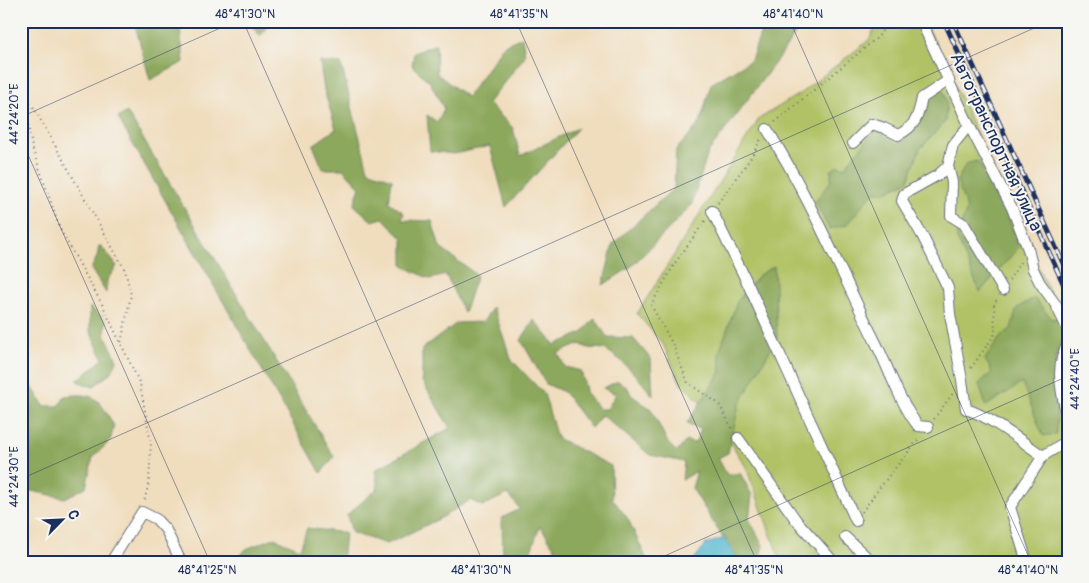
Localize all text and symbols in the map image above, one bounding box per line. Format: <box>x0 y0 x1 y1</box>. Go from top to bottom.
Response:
text: 48°41'30"N <box>215 7 275 22</box>
text: 48°41'35"N <box>490 7 548 22</box>
text: 48°41'40"N <box>763 7 823 22</box>
street label: Автотранспортная улица <box>945 49 1047 235</box>
text: 44°24'20"E <box>7 83 22 145</box>
text: 44°24'40"E <box>1068 348 1083 410</box>
text: 44°24'30"E <box>7 446 22 508</box>
north arrow <box>38 496 88 546</box>
text: С <box>64 508 83 523</box>
text: 48°41'25"N <box>178 563 236 578</box>
text: 48°41'30"N <box>451 563 511 578</box>
text: 48°41'35"N <box>725 563 783 578</box>
text: 48°41'40"N <box>998 563 1058 578</box>

